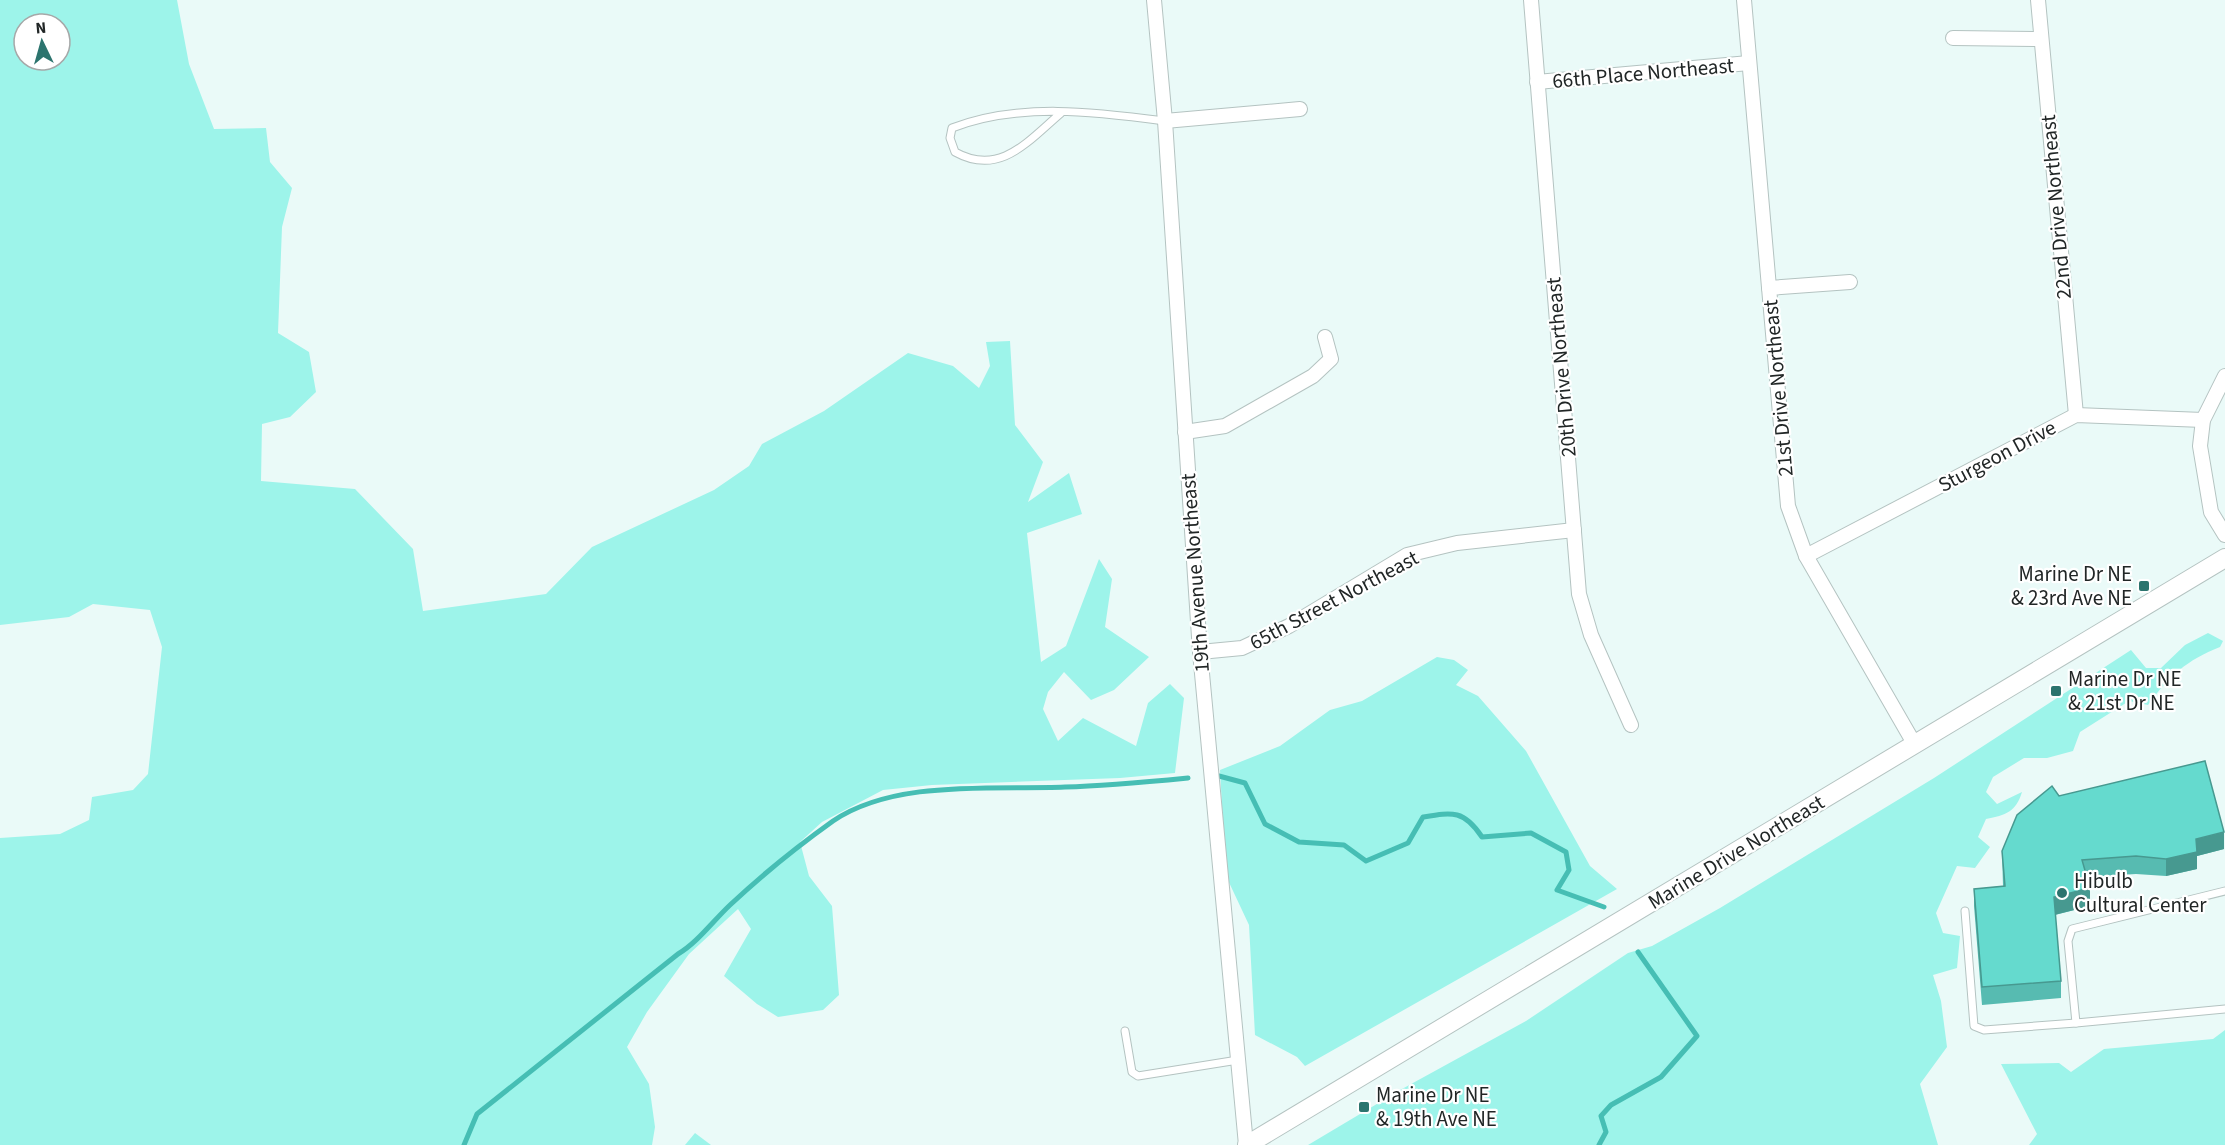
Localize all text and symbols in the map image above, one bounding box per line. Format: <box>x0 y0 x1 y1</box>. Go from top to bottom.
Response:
north arrow <box>12 12 72 72</box>
text: N <box>35 17 47 39</box>
street label: 66th Place Northeast <box>1551 50 1735 96</box>
street label: 22nd Drive Northeast <box>2033 114 2079 300</box>
street label: 20th Drive Northeast <box>1538 276 1584 458</box>
street label: 21st Drive Northeast <box>1755 298 1801 478</box>
street label: Sturgeon Drive <box>1933 412 2061 500</box>
street label: 19th Avenue Northeast <box>1173 472 1217 674</box>
street label: 65th Street Northeast <box>1244 543 1424 657</box>
place label: Marine Dr NE & 23rd Ave NE <box>2011 559 2132 613</box>
marker: Marine Dr NE & 23rd Ave NE <box>2137 579 2151 593</box>
place label: Marine Dr NE & 21st Dr NE <box>2068 664 2181 718</box>
marker: Marine Dr NE & 21st Dr NE <box>2049 684 2063 698</box>
street label: Marine Drive Northeast <box>1642 787 1830 917</box>
place label: Hibulb Cultural Center <box>2074 866 2207 920</box>
marker: Hibulb Cultural Center <box>2055 886 2069 900</box>
place label: Marine Dr NE & 19th Ave NE <box>1376 1080 1497 1134</box>
marker: Marine Dr NE & 19th Ave NE <box>1357 1100 1371 1114</box>

